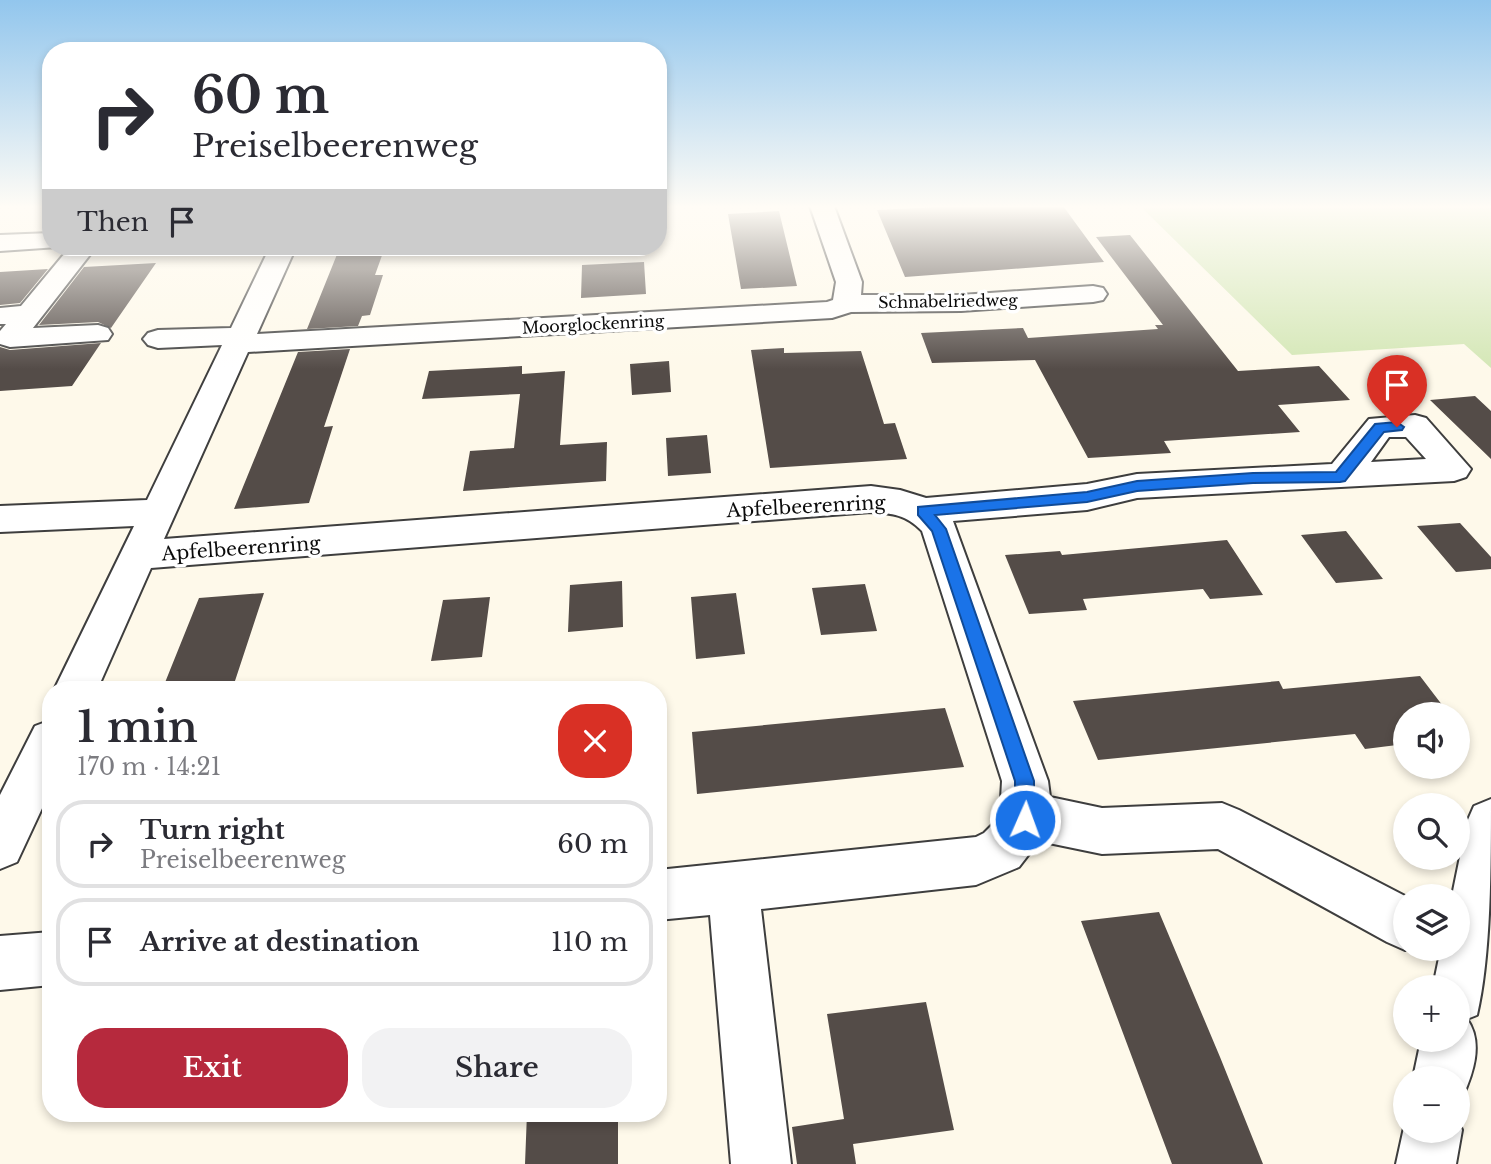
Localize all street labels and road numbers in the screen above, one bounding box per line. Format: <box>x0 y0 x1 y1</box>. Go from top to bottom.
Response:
street label: Schnabelriedweg <box>878 290 1018 312</box>
street label: Moorglockenring <box>521 310 665 338</box>
street label: Apfelbeerenring <box>725 491 887 522</box>
street label: Apfelbeerenring <box>160 531 322 566</box>

